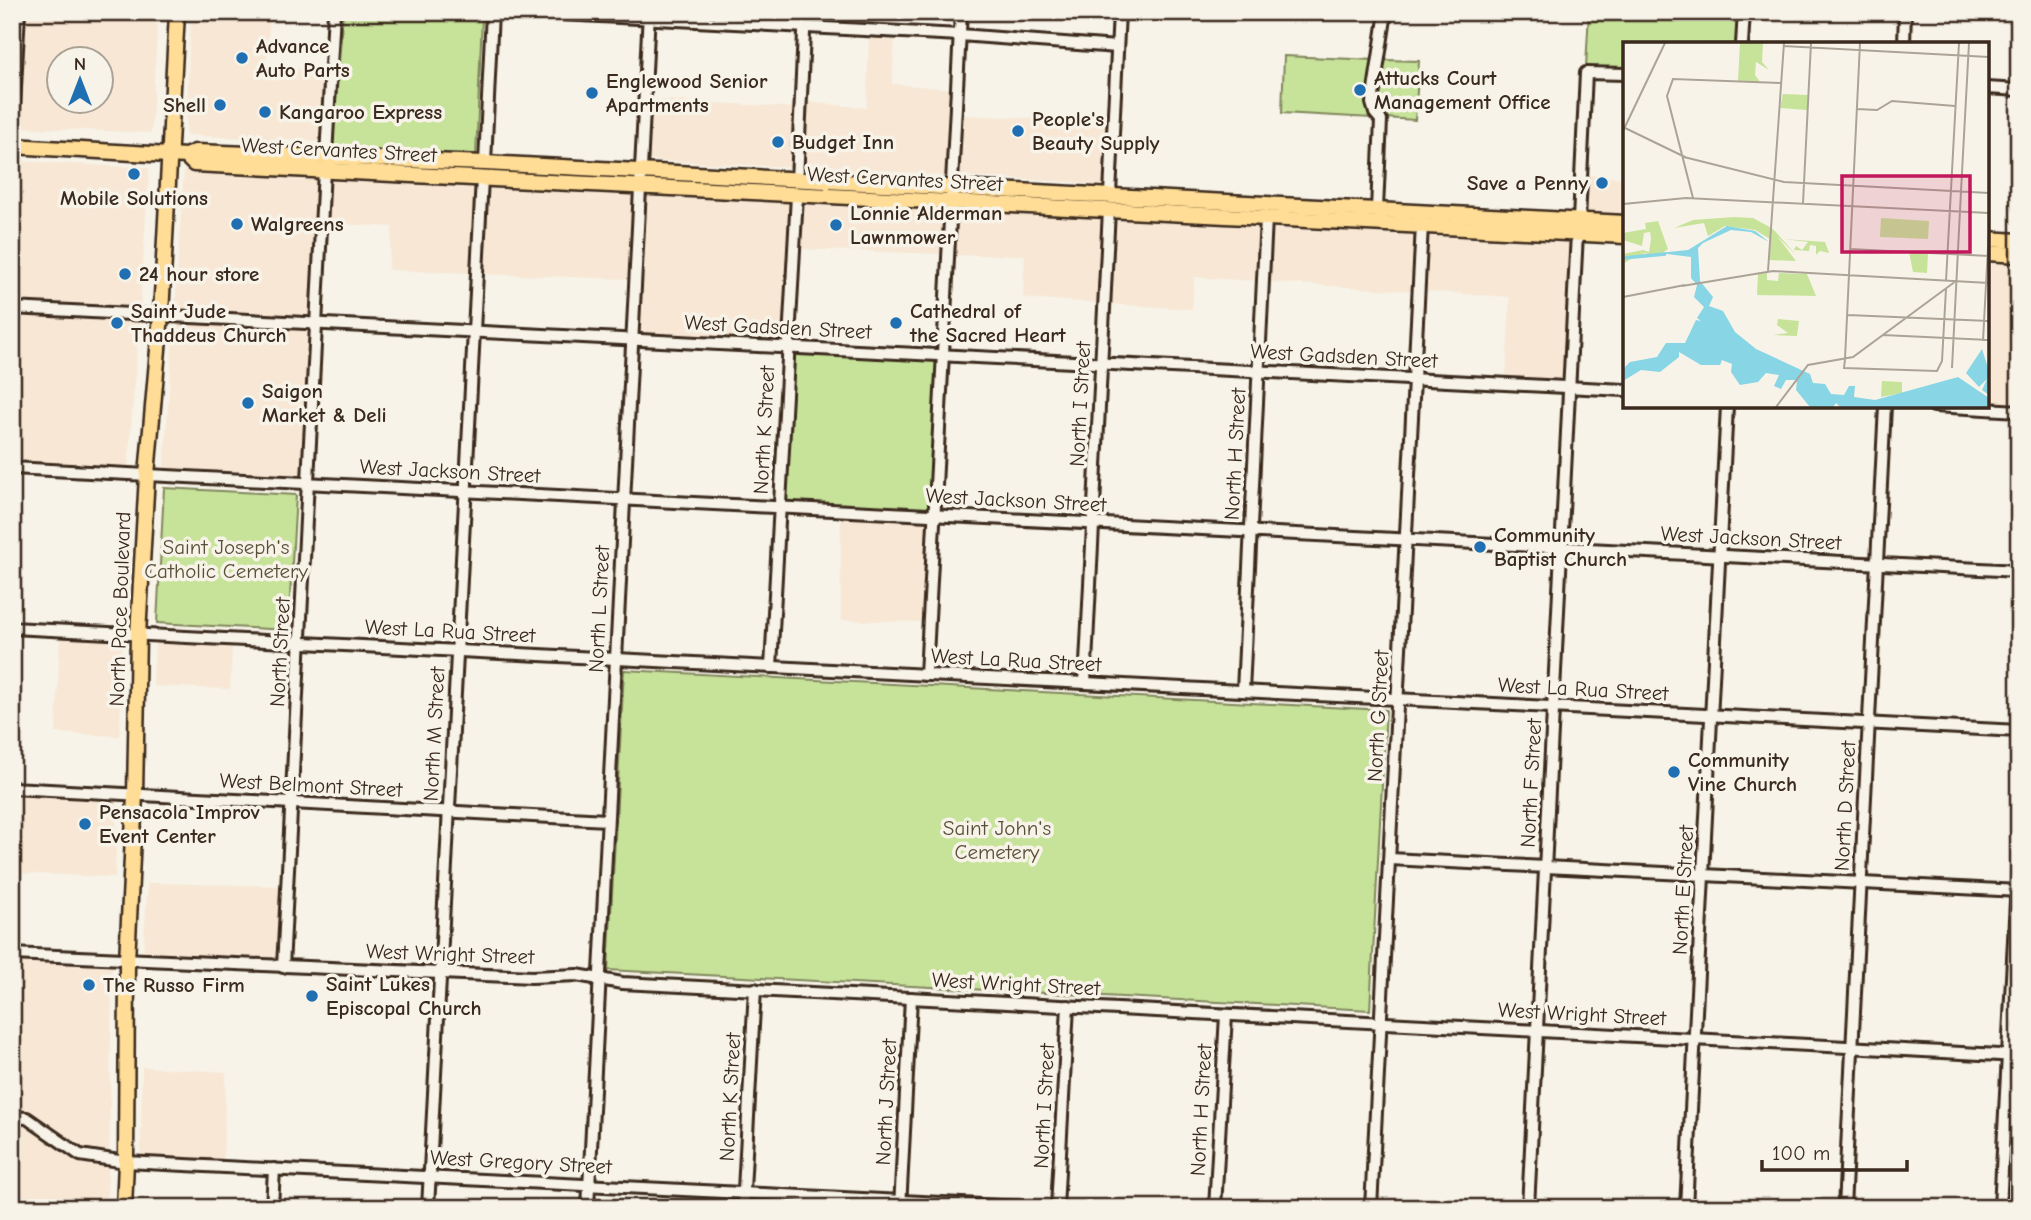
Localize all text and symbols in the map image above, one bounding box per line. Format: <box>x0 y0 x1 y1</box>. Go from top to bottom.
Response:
place label: Advance Auto Parts <box>256 34 350 82</box>
inset map <box>1623 42 1989 408</box>
north arrow <box>46 46 116 116</box>
marker: Advance Auto Parts <box>234 50 250 66</box>
text: N <box>74 53 86 75</box>
place label: Attucks Court Management Office <box>1374 66 1550 114</box>
place label: Englewood Senior Apartments <box>606 69 768 117</box>
marker: Attucks Court Management Office <box>1352 82 1368 98</box>
marker: Englewood Senior Apartments <box>584 85 600 101</box>
place label: Shell <box>163 93 206 117</box>
marker: Shell <box>212 97 228 113</box>
place label: Kangaroo Express <box>279 100 442 124</box>
marker: Kangaroo Express <box>257 104 273 120</box>
place label: People's Beauty Supply <box>1032 107 1160 155</box>
marker: People's Beauty Supply <box>1010 123 1026 139</box>
place label: Budget Inn <box>792 130 894 154</box>
street label: West Cervantes Street <box>241 133 438 167</box>
marker: Budget Inn <box>770 134 786 150</box>
street label: West Cervantes Street <box>807 162 1004 196</box>
marker: Mobile Solutions <box>126 166 142 182</box>
place label: Save a Penny <box>1467 171 1588 195</box>
marker: Save a Penny <box>1594 175 1610 191</box>
place label: Mobile Solutions <box>60 186 208 210</box>
place label: Lonnie Alderman Lawnmower <box>850 201 1002 249</box>
place label: Walgreens <box>251 212 344 236</box>
marker: Walgreens <box>229 216 245 232</box>
marker: Lonnie Alderman Lawnmower <box>828 217 844 233</box>
place label: 24 hour store <box>139 262 259 286</box>
marker: 24 hour store <box>117 266 133 282</box>
place label: Saint Jude Thaddeus Church <box>131 299 287 347</box>
place label: Cathedral of the Sacred Heart <box>909 299 1067 347</box>
street label: West Gadsden Street <box>684 310 873 344</box>
marker: Saint Jude Thaddeus Church <box>109 315 125 331</box>
marker: Cathedral of the Sacred Heart <box>888 315 904 331</box>
street label: West Gadsden Street <box>1250 339 1439 373</box>
street label: North I Street <box>1065 340 1095 467</box>
street label: North K Street <box>749 364 779 495</box>
place label: Saigon Market & Deli <box>262 379 387 427</box>
street label: North H Street <box>1220 386 1250 521</box>
marker: Saigon Market & Deli <box>240 395 256 411</box>
street label: West Jackson Street <box>359 454 542 488</box>
street label: West Jackson Street <box>925 483 1108 517</box>
street label: North Pace Boulevard <box>105 511 135 707</box>
street label: West Jackson Street <box>1660 521 1843 555</box>
place label: Community Baptist Church <box>1494 523 1627 571</box>
park label: Saint Joseph's Catholic Cemetery <box>144 535 308 583</box>
marker: Community Baptist Church <box>1472 539 1488 555</box>
street label: North L Street <box>584 544 614 673</box>
street label: North Street <box>265 595 295 708</box>
street label: West La Rua Street <box>364 615 537 648</box>
street label: West La Rua Street <box>930 644 1103 677</box>
street label: North G Street <box>1363 648 1393 783</box>
street label: North M Street <box>418 665 450 802</box>
street label: West La Rua Street <box>1497 673 1670 706</box>
street label: North F Street <box>1516 717 1546 848</box>
street label: North D Street <box>1830 739 1860 872</box>
place label: Community Vine Church <box>1688 748 1797 796</box>
marker: Community Vine Church <box>1666 764 1682 780</box>
street label: West Belmont Street <box>219 768 404 802</box>
place label: Pensacola Improv Event Center <box>99 800 260 848</box>
marker: Pensacola Improv Event Center <box>77 816 93 832</box>
park label: Saint John's Cemetery <box>943 816 1051 864</box>
street label: North E Street <box>1668 824 1698 955</box>
street label: West Wright Street <box>365 939 536 969</box>
street label: West Wright Street <box>931 968 1102 1000</box>
place label: Saint Lukes Episcopal Church <box>326 972 482 1020</box>
place label: The Russo Firm <box>103 973 245 997</box>
marker: The Russo Firm <box>81 977 97 993</box>
marker: Saint Lukes Episcopal Church <box>304 988 320 1004</box>
street label: West Wright Street <box>1497 998 1668 1030</box>
street label: North K Street <box>715 1031 745 1162</box>
street label: North J Street <box>871 1037 901 1166</box>
street label: North I Street <box>1029 1042 1059 1169</box>
street label: North H Street <box>1186 1042 1216 1177</box>
scale bar <box>1762 1129 1907 1173</box>
text: 100 m <box>1772 1141 1830 1165</box>
street label: West Gregory Street <box>429 1145 614 1179</box>

